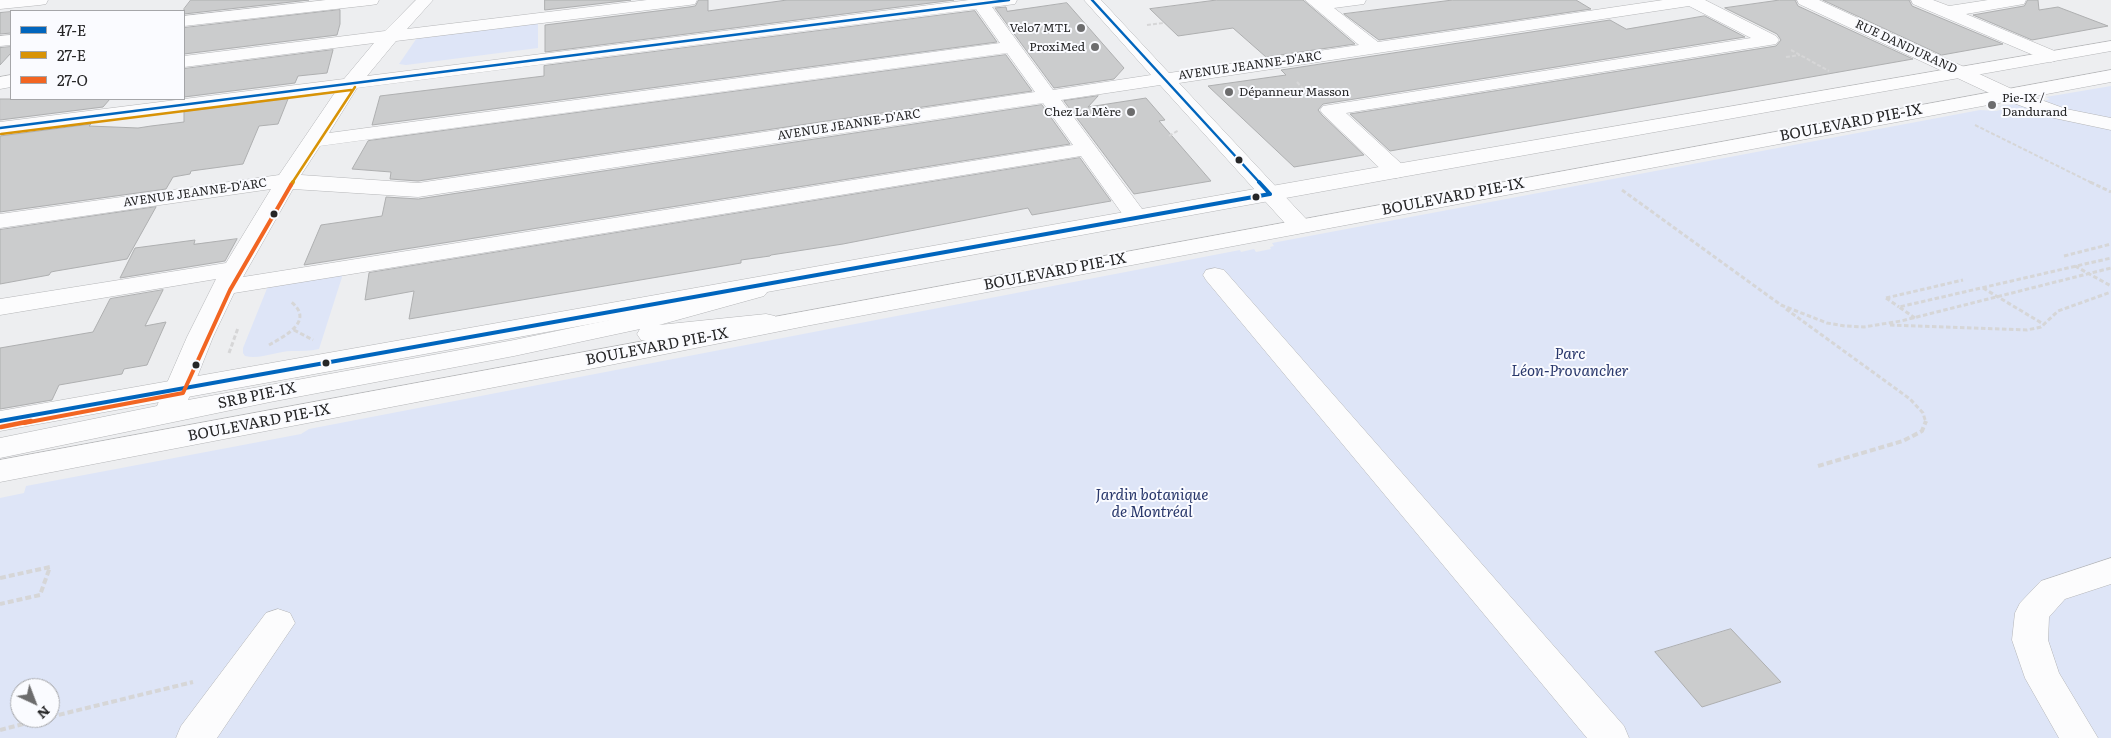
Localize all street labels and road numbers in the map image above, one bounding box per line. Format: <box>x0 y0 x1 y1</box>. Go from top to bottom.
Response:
street label: RUE DANDURAND <box>1853 17 1959 77</box>
street label: AVENUE JEANNE-D'ARC <box>1177 49 1323 83</box>
street label: BOULEVARD PIE-IX <box>1778 100 1924 146</box>
street label: AVENUE JEANNE-D'ARC <box>776 107 922 143</box>
street label: BOULEVARD PIE-IX <box>1380 174 1526 220</box>
street label: AVENUE JEANNE-D'ARC <box>122 176 268 210</box>
street label: BOULEVARD PIE-IX <box>982 249 1128 295</box>
street label: BOULEVARD PIE-IX <box>584 324 730 370</box>
street label: SRB PIE-IX <box>216 379 298 413</box>
street label: BOULEVARD PIE-IX <box>186 400 332 446</box>

